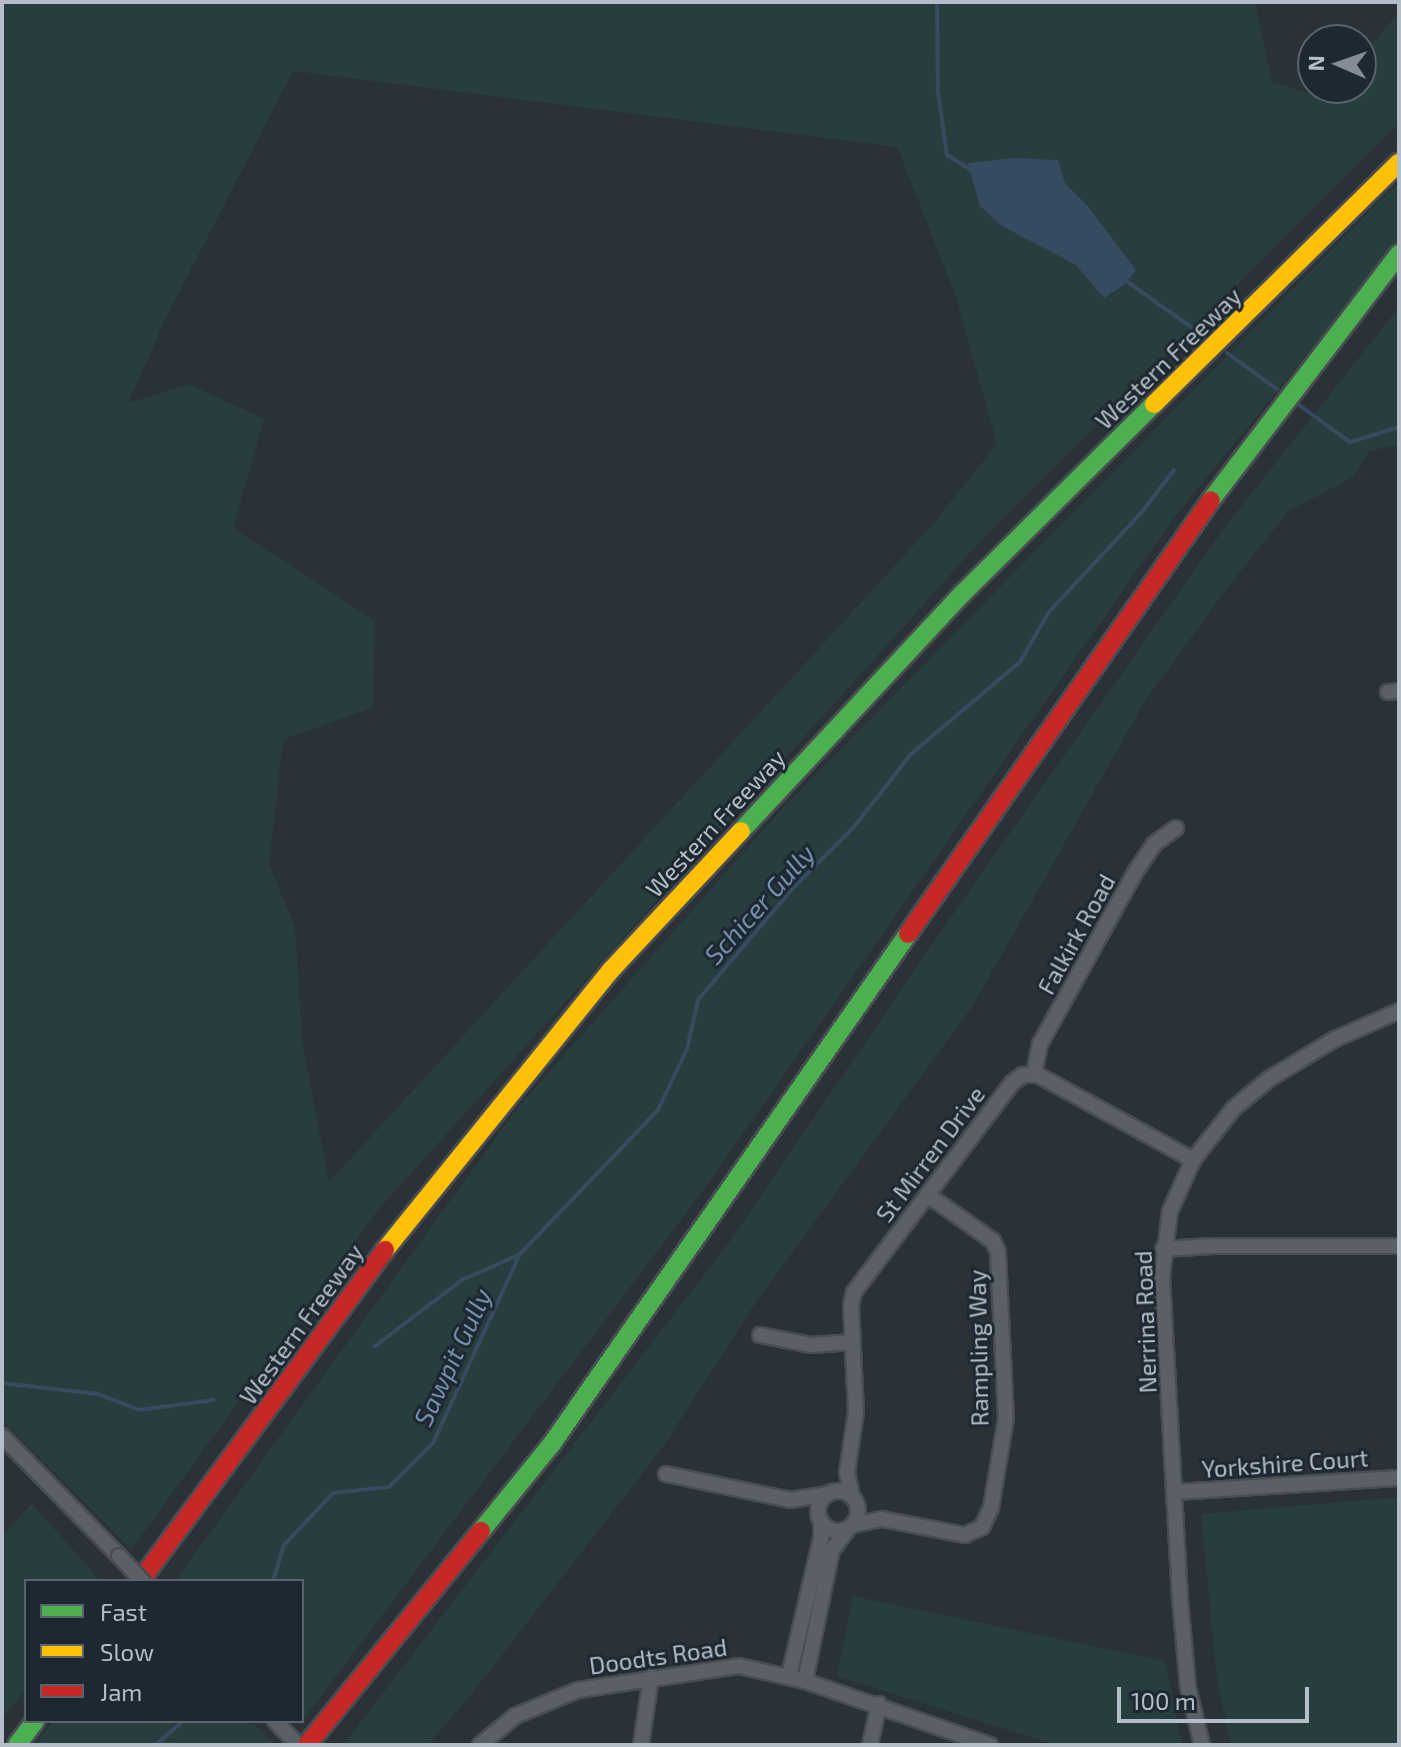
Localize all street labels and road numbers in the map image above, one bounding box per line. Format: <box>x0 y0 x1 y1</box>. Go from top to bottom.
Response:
street label: Western Freeway <box>1089 281 1247 435</box>
street label: Western Freeway <box>639 743 791 903</box>
street label: Falkirk Road <box>1031 869 1121 999</box>
street label: St Mirren Drive <box>869 1080 991 1228</box>
street label: Western Freeway <box>233 1238 369 1410</box>
street label: Nerrina Road <box>1128 1250 1162 1394</box>
street label: Rampling Way <box>962 1269 994 1427</box>
street label: Yorkshire Court <box>1201 1443 1369 1483</box>
street label: Doodts Road <box>587 1632 729 1680</box>

